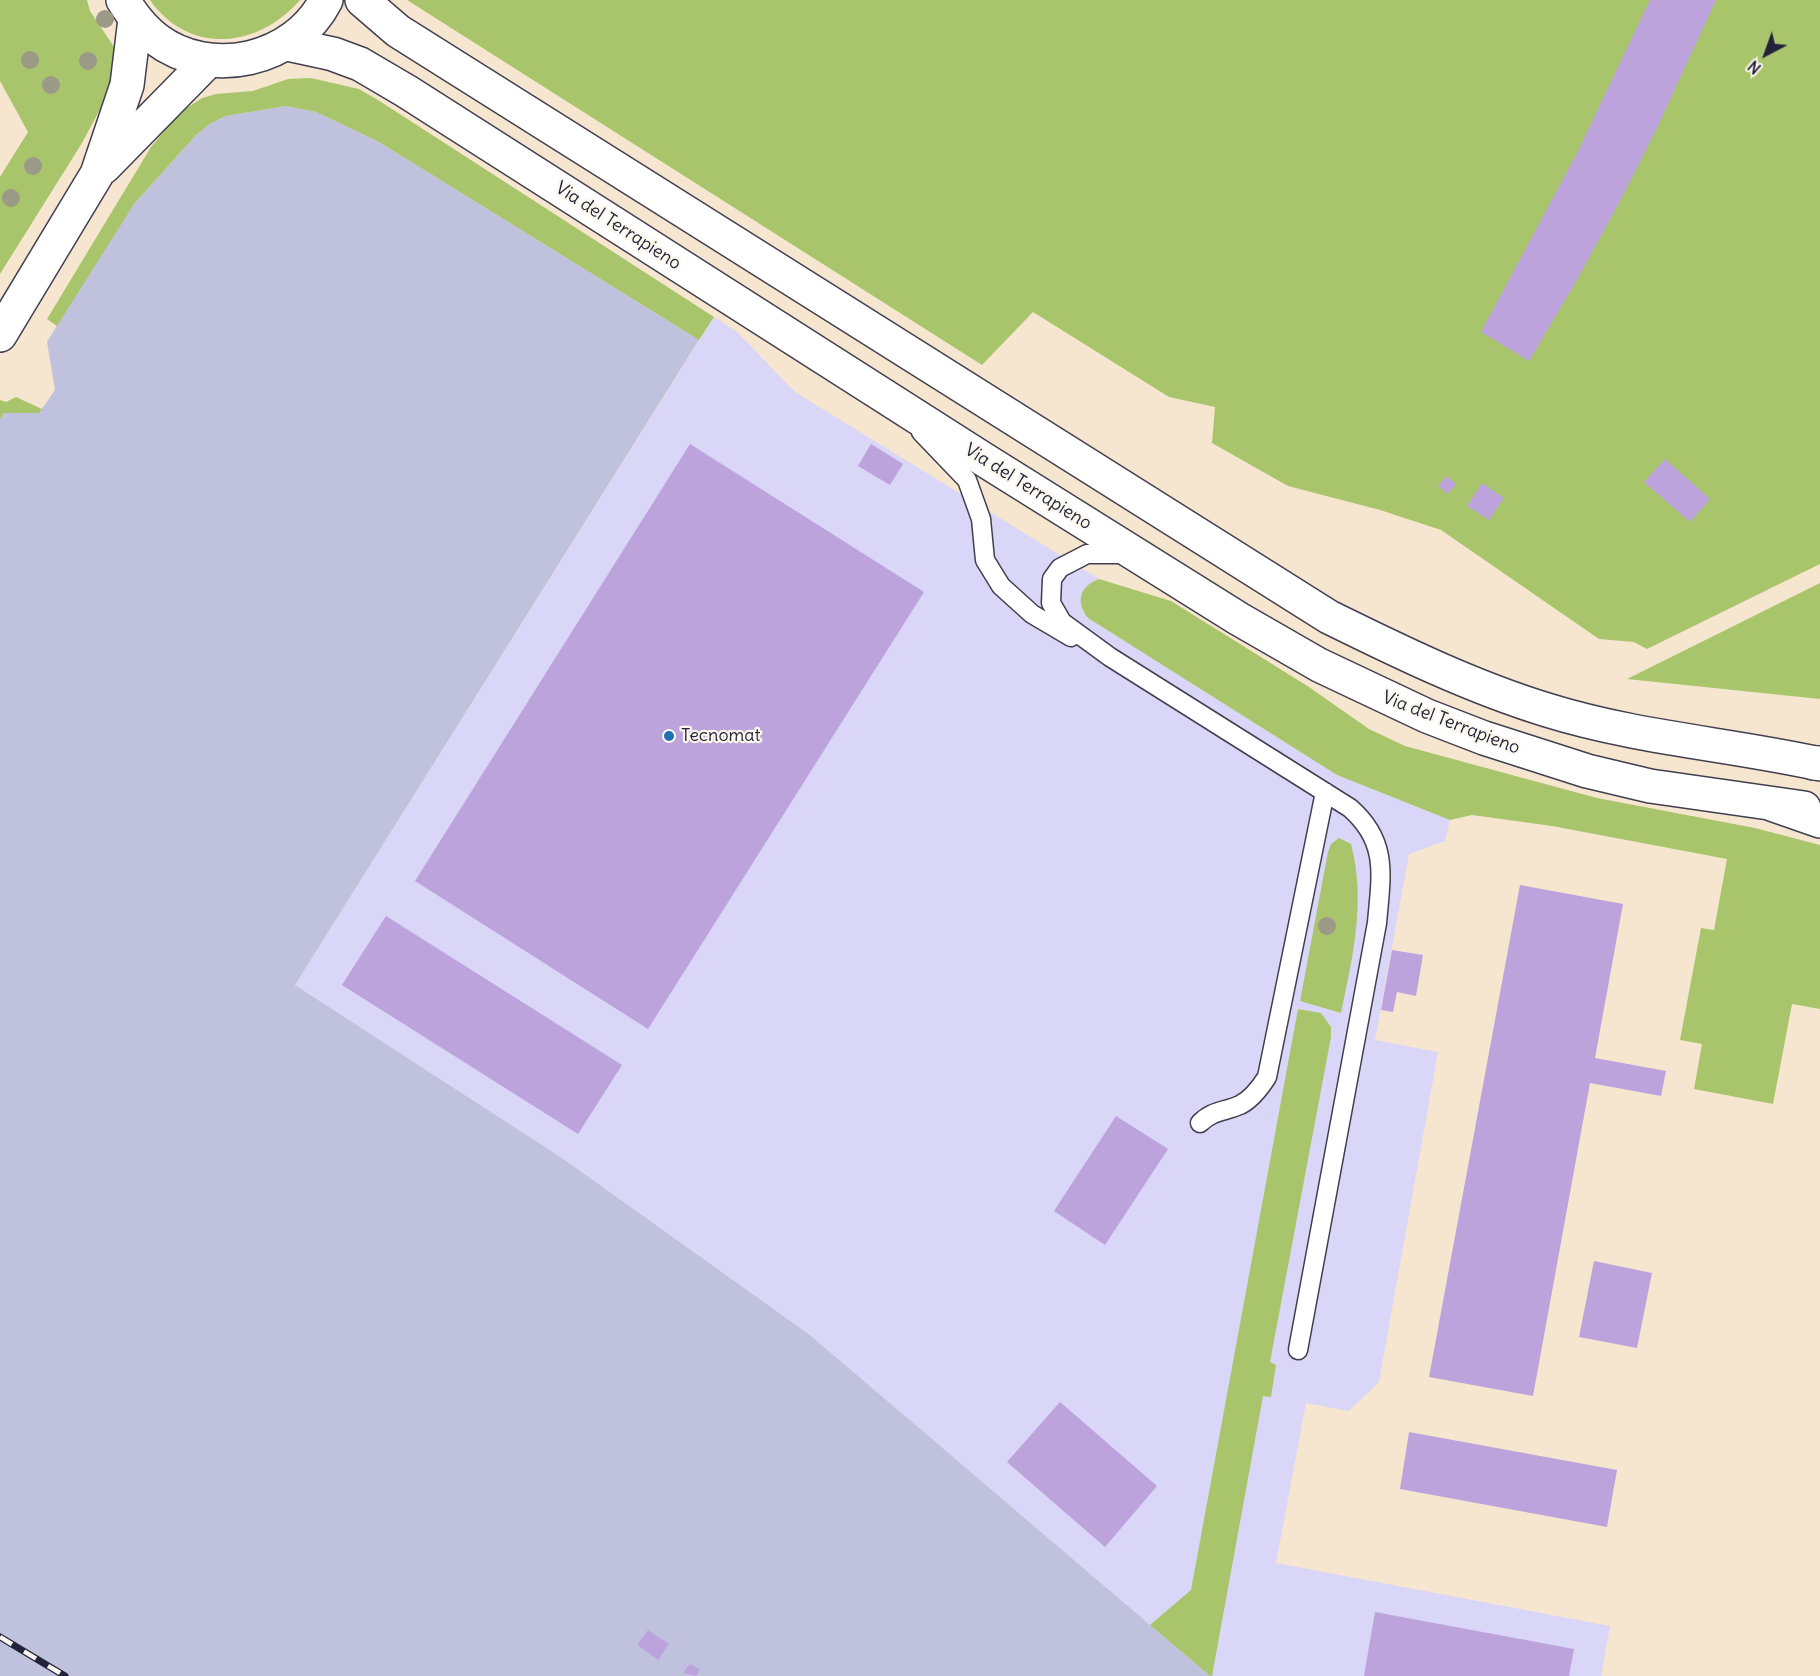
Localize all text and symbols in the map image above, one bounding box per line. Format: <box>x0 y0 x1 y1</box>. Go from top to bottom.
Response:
north arrow <box>1736 24 1796 84</box>
text: N <box>1743 56 1765 79</box>
street label: Via del Terrapieno <box>551 177 685 275</box>
street label: Via del Terrapieno <box>961 439 1095 535</box>
street label: Via del Terrapieno <box>1379 687 1523 759</box>
place label: Tecnomat <box>681 725 761 747</box>
marker: Tecnomat <box>662 729 676 743</box>

